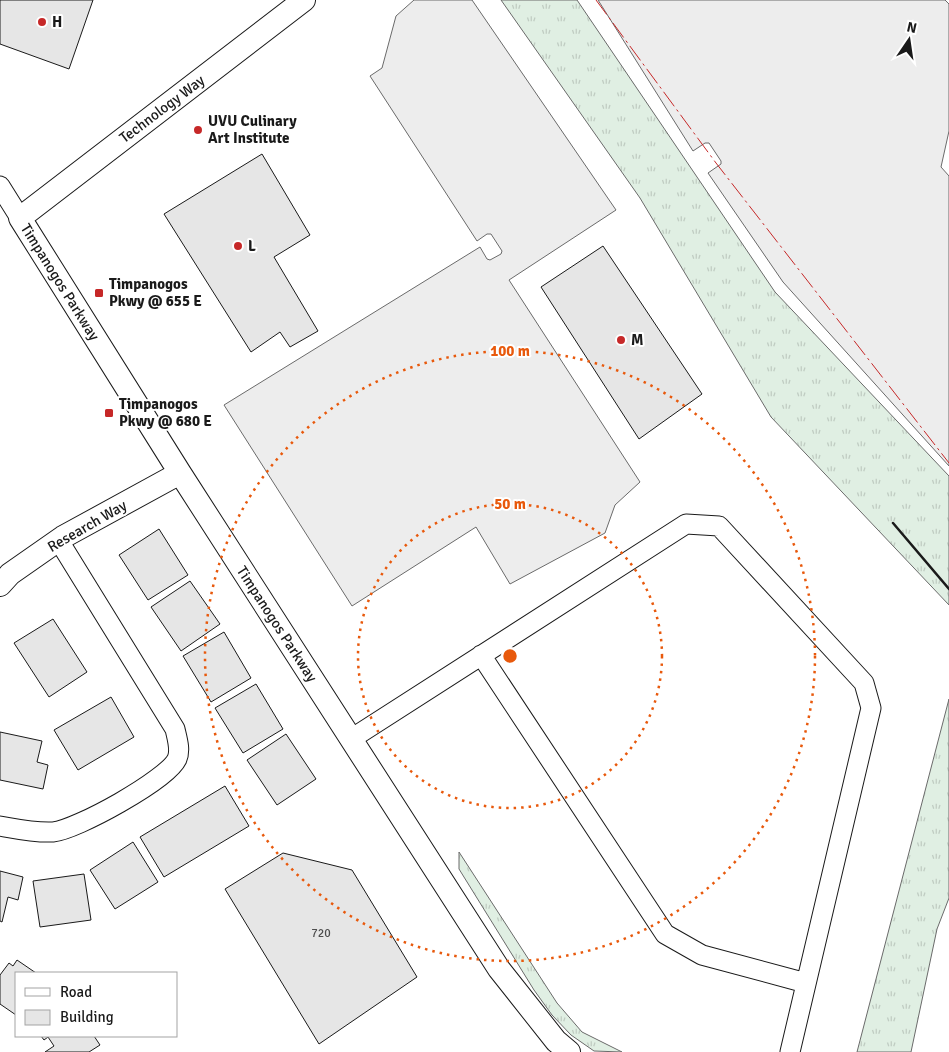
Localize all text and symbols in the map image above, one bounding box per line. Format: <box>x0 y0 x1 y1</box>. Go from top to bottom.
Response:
place label: H <box>52 13 62 31</box>
north arrow <box>884 15 934 65</box>
marker: H <box>36 16 48 28</box>
text: N <box>905 18 918 37</box>
street label: Technology Way <box>116 71 208 147</box>
place label: UVU Culinary Art Institute <box>208 112 297 147</box>
marker: UVU Culinary Art Institute <box>192 124 204 136</box>
street label: Timpanogos Parkway <box>17 220 103 344</box>
place label: L <box>248 237 256 255</box>
marker: L <box>232 240 244 252</box>
place label: Timpanogos Pkwy @ 655 E <box>109 275 202 310</box>
marker: Timpanogos Pkwy @ 655 E <box>93 287 105 299</box>
place label: M <box>631 331 644 349</box>
marker: M <box>615 334 627 346</box>
text: 100 m <box>490 342 530 360</box>
place label: Timpanogos Pkwy @ 680 E <box>119 395 212 430</box>
marker: Timpanogos Pkwy @ 680 E <box>103 407 115 419</box>
text: 50 m <box>494 495 526 513</box>
street label: Research Way <box>44 496 130 556</box>
street label: Timpanogos Parkway <box>233 563 321 685</box>
centre of rings <box>501 647 519 665</box>
house number: 720 <box>311 926 331 941</box>
legend <box>15 972 178 1037</box>
text: Road <box>60 983 92 1001</box>
text: Building <box>60 1008 114 1026</box>

